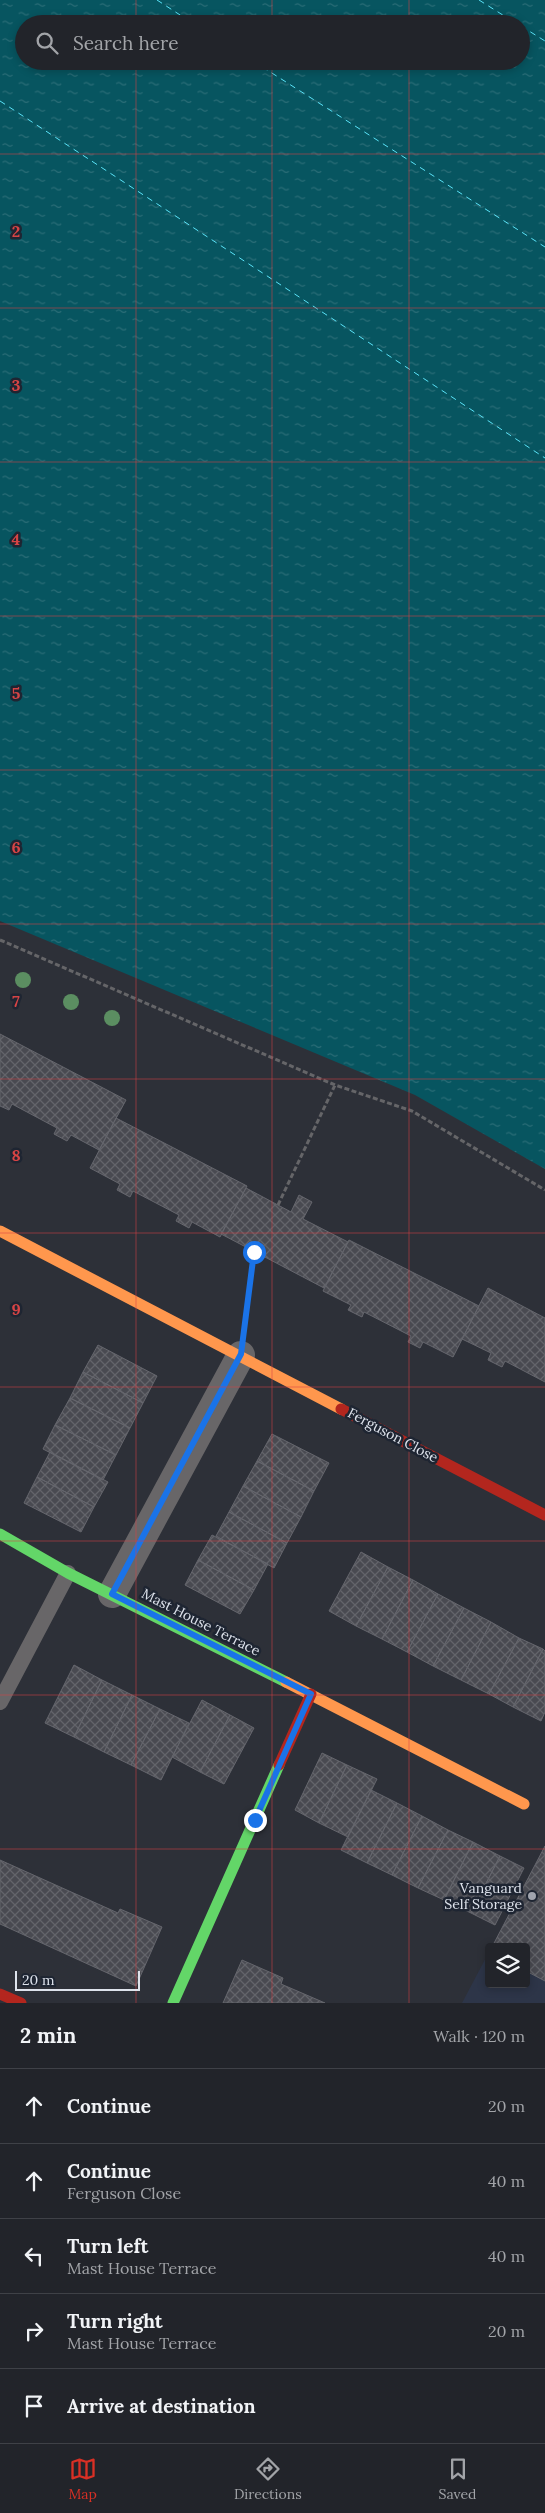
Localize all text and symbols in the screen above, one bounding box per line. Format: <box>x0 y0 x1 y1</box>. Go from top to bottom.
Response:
search box <box>15 15 530 70</box>
icon: search <box>33 29 61 57</box>
text: Search here <box>73 31 179 55</box>
text: 2 <box>12 221 20 241</box>
text: 3 <box>12 375 21 395</box>
text: 4 <box>12 529 21 549</box>
text: 5 <box>12 683 21 703</box>
text: 6 <box>11 837 21 857</box>
text: 7 <box>12 991 20 1011</box>
text: 8 <box>11 1145 21 1165</box>
route start <box>243 1241 266 1264</box>
text: 9 <box>11 1299 21 1319</box>
street label: Ferguson Close <box>345 1404 442 1467</box>
street label: Mast House Terrace <box>139 1584 264 1660</box>
route end <box>244 1809 267 1832</box>
place label: Vanguard Self Storage <box>444 1879 522 1913</box>
marker: Vanguard Self Storage <box>526 1890 538 1902</box>
map controls <box>485 1943 530 1988</box>
button: layers <box>485 1943 530 1988</box>
scale bar <box>15 1968 140 1991</box>
text: 20 m <box>22 1971 54 1989</box>
text: 2 min <box>20 2022 76 2049</box>
text: Walk · 120 m <box>433 2026 525 2046</box>
icon: ahead <box>20 2092 48 2120</box>
text: Continue <box>67 2094 151 2118</box>
text: 20 m <box>488 2096 525 2116</box>
text: Continue <box>67 2159 151 2183</box>
icon: ahead <box>20 2167 48 2195</box>
text: 40 m <box>488 2171 525 2191</box>
text: Ferguson Close <box>67 2183 181 2203</box>
text: Turn left <box>67 2234 148 2258</box>
icon: left <box>20 2242 48 2270</box>
text: 40 m <box>488 2246 525 2266</box>
text: Mast House Terrace <box>67 2258 216 2278</box>
text: Turn right <box>67 2309 163 2333</box>
icon: right <box>20 2317 48 2345</box>
text: 20 m <box>488 2321 525 2341</box>
text: Mast House Terrace <box>67 2333 216 2353</box>
icon: arrive <box>20 2392 48 2420</box>
text: Arrive at destination <box>67 2394 256 2418</box>
tab: Map <box>68 2455 97 2503</box>
tab: Directions <box>234 2455 302 2503</box>
tab: Saved <box>439 2455 477 2503</box>

